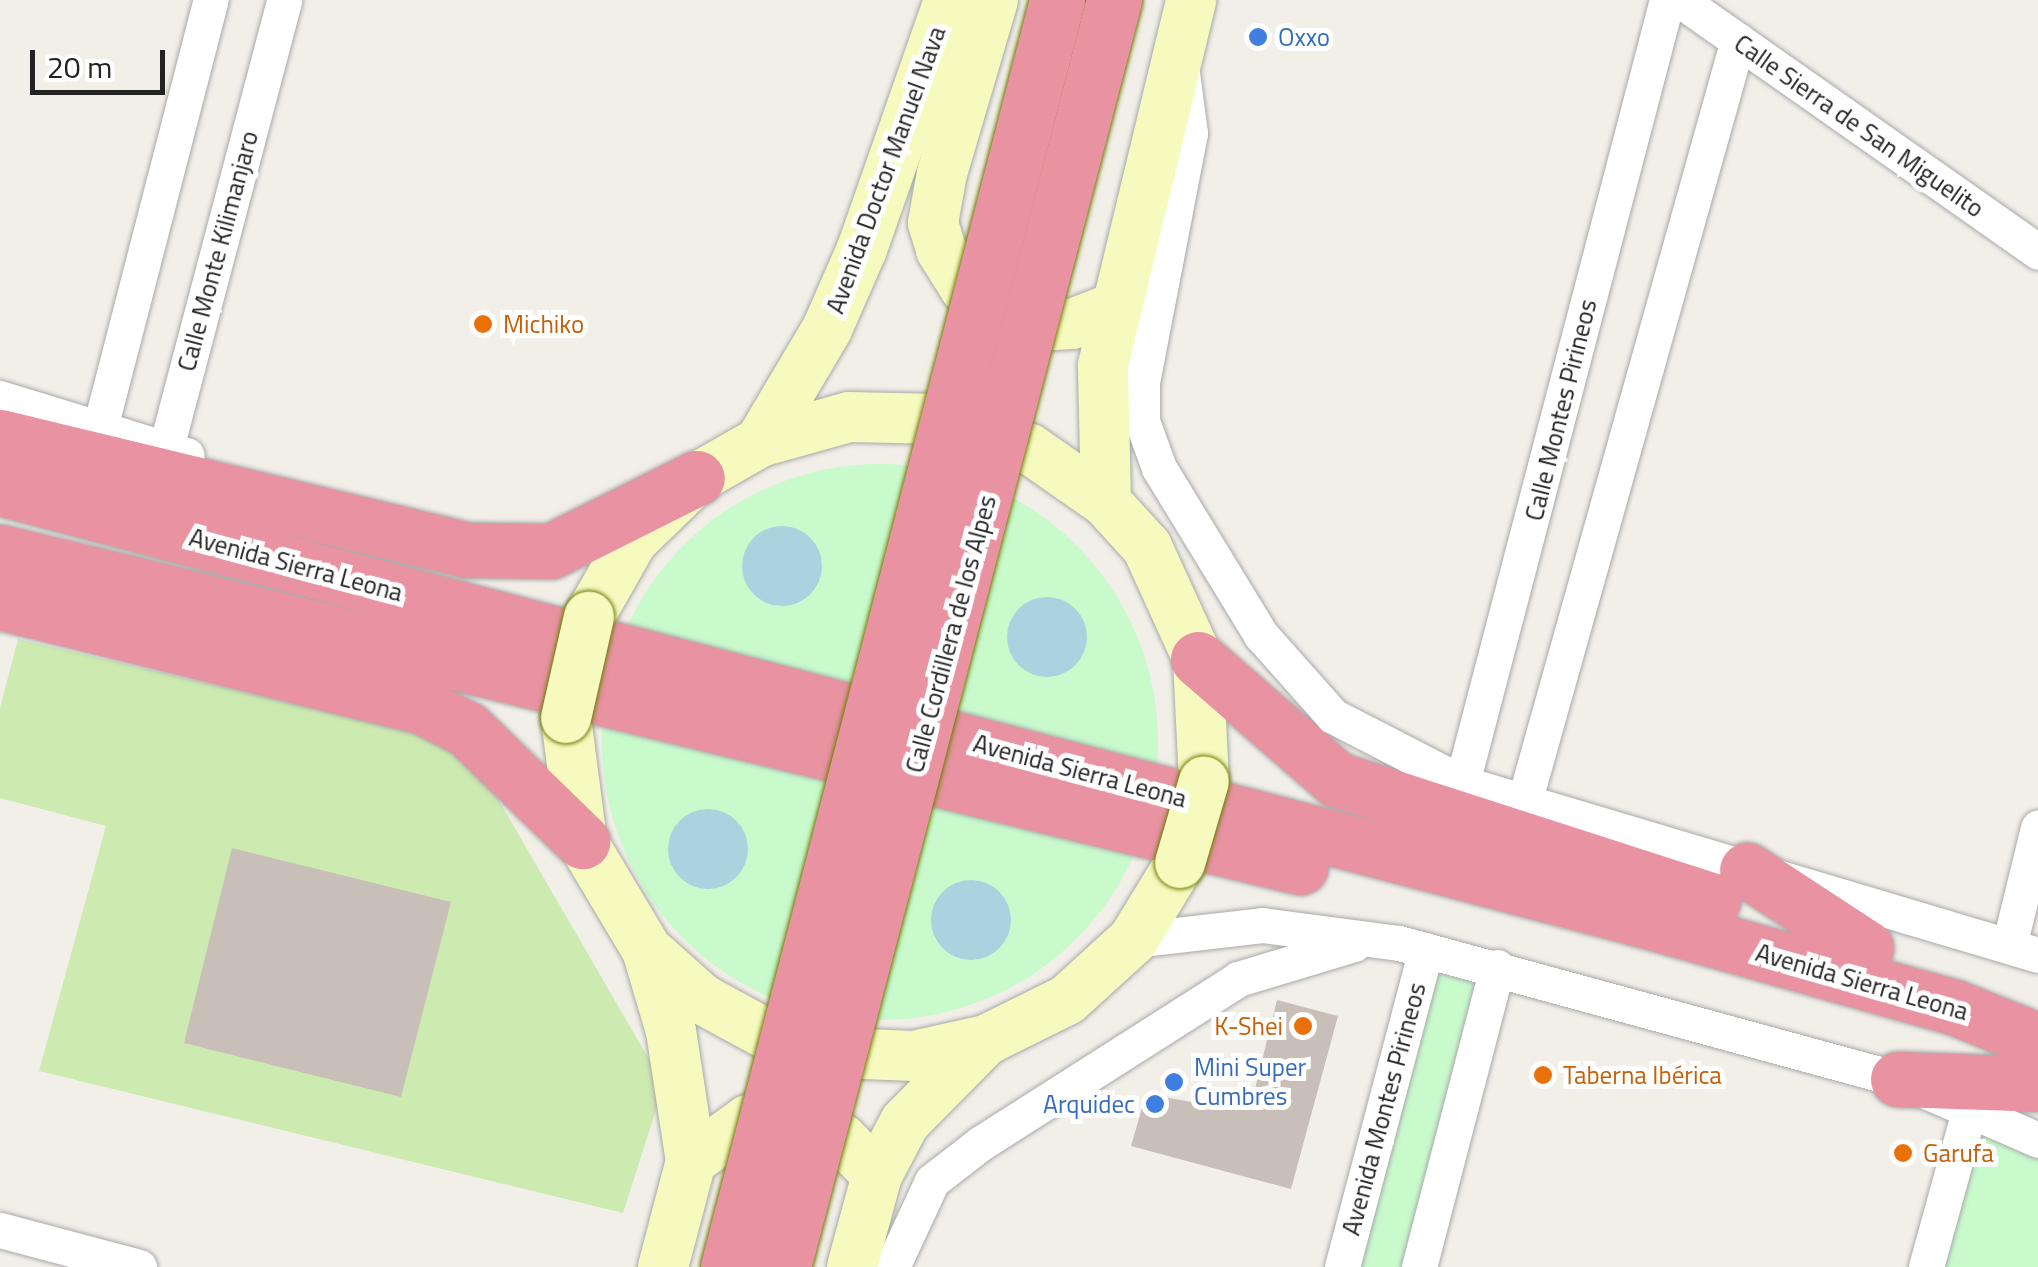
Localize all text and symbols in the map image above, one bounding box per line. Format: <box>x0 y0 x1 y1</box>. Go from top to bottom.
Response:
street label: Avenida Doctor Manuel Nava <box>820 22 952 318</box>
place label: Oxxo <box>1278 22 1330 52</box>
marker: Oxxo <box>1247 26 1269 48</box>
street label: Calle Sierra de San Miguelito <box>1729 28 1989 224</box>
scale bar <box>35 30 170 92</box>
text: 20 m <box>47 44 112 90</box>
street label: Calle Monte Kilimanjaro <box>171 128 265 374</box>
street label: Calle Montes Pirineos <box>1519 296 1603 524</box>
place label: Michiko <box>503 309 584 339</box>
marker: Michiko <box>472 313 494 335</box>
street label: Calle Cordillera de los Alpes <box>900 492 1002 776</box>
street label: Avenida Sierra Leona <box>186 522 406 608</box>
street label: Avenida Sierra Leona <box>970 728 1190 814</box>
street label: Avenida Sierra Leona <box>1752 937 1972 1027</box>
street label: Avenida Montes Pirineos <box>1336 979 1432 1239</box>
place label: K-Shei <box>1214 1011 1283 1041</box>
marker: K-Shei <box>1292 1015 1314 1037</box>
place label: Mini Super Cumbres <box>1194 1053 1306 1112</box>
place label: Taberna Ibérica <box>1563 1060 1722 1090</box>
marker: Taberna Ibérica <box>1532 1064 1554 1086</box>
marker: Mini Super Cumbres <box>1163 1071 1185 1093</box>
place label: Arquidec <box>1043 1089 1135 1119</box>
marker: Arquidec <box>1144 1093 1166 1115</box>
place label: Garufa <box>1923 1138 1994 1168</box>
marker: Garufa <box>1892 1142 1914 1164</box>

